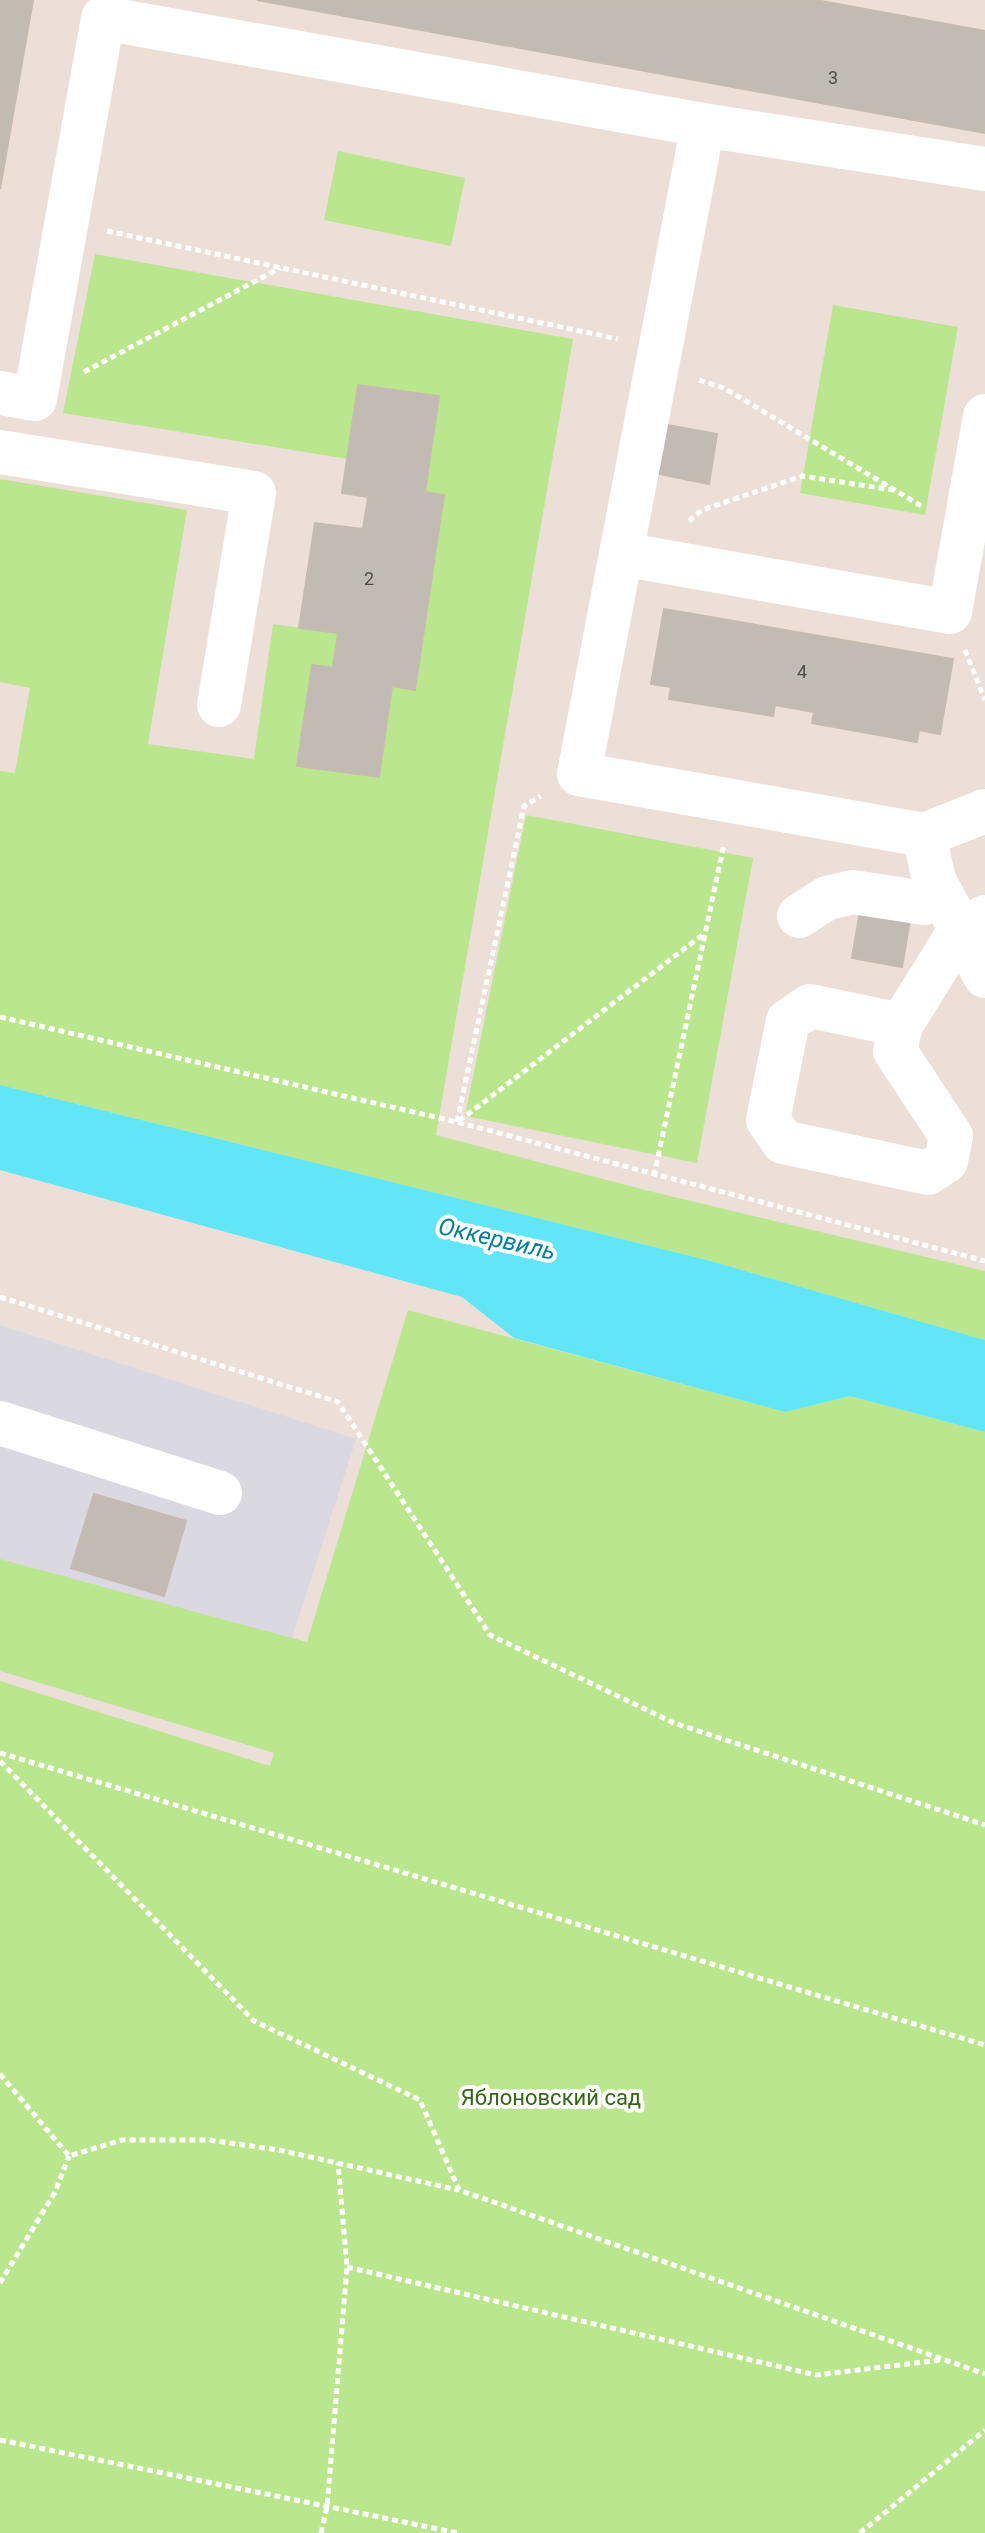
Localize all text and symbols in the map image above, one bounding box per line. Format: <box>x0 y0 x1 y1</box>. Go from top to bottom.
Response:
house number: 3 <box>828 67 838 88</box>
house number: 2 <box>364 568 374 589</box>
house number: 4 <box>797 661 807 682</box>
water label: Оккервиль <box>436 1212 558 1266</box>
park label: Яблоновский сад <box>461 2085 641 2110</box>

